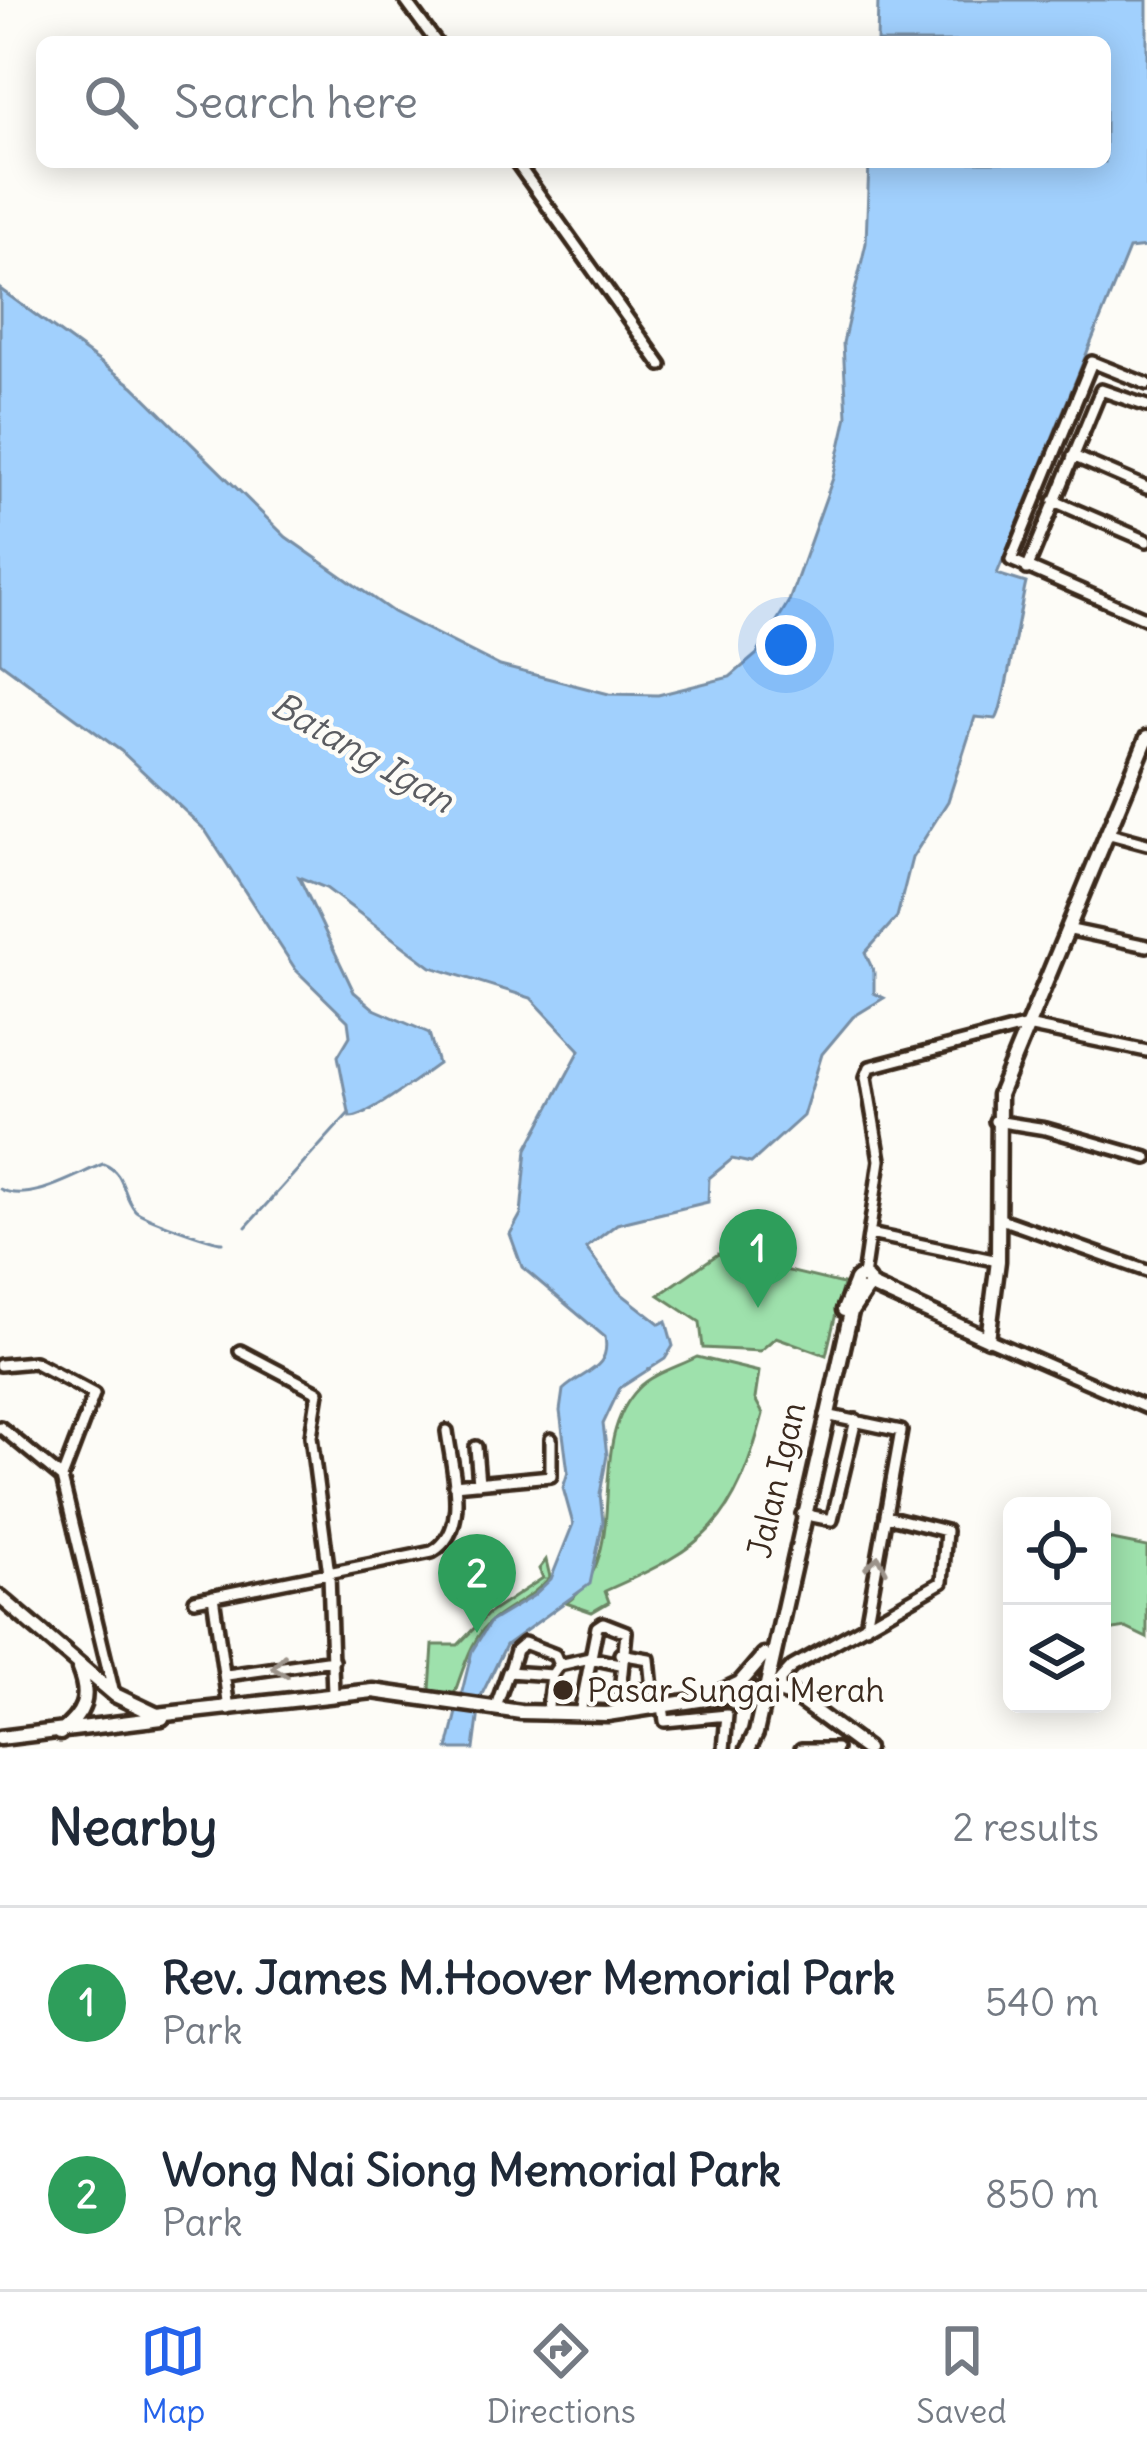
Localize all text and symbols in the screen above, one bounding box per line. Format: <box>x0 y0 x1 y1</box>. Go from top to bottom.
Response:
search box <box>36 36 1111 168</box>
icon: search <box>78 69 144 135</box>
text: Search here <box>174 74 418 130</box>
your location <box>756 615 816 675</box>
water label: Batang Igan <box>264 682 463 823</box>
pin: 1 <box>719 1209 797 1308</box>
street label: Jalan Igan <box>738 1398 814 1562</box>
map controls <box>1003 1497 1111 1713</box>
button: locate <box>1003 1497 1111 1605</box>
pin: 2 <box>438 1534 516 1633</box>
one-way arrow <box>863 1554 889 1574</box>
button: layers <box>1003 1605 1111 1713</box>
one-way arrow <box>270 1653 290 1679</box>
place label: Pasar Sungai Merah <box>587 1669 885 1711</box>
marker: Pasar Sungai Merah <box>550 1677 576 1703</box>
text: Nearby <box>48 1795 217 1859</box>
text: 2 results <box>952 1803 1099 1852</box>
text: Rev. James M.Hoover Memorial Park <box>162 1950 895 2006</box>
text: 1 <box>79 1978 95 2027</box>
text: 540 m <box>985 1978 1099 2027</box>
text: Park <box>162 2006 243 2055</box>
text: Wong Nai Siong Memorial Park <box>162 2142 781 2198</box>
text: 2 <box>76 2170 98 2219</box>
text: 850 m <box>985 2170 1099 2219</box>
text: Park <box>162 2198 243 2247</box>
tab: Map <box>140 2318 206 2432</box>
tab: Directions <box>487 2318 636 2432</box>
tab: Saved <box>916 2318 1007 2432</box>

